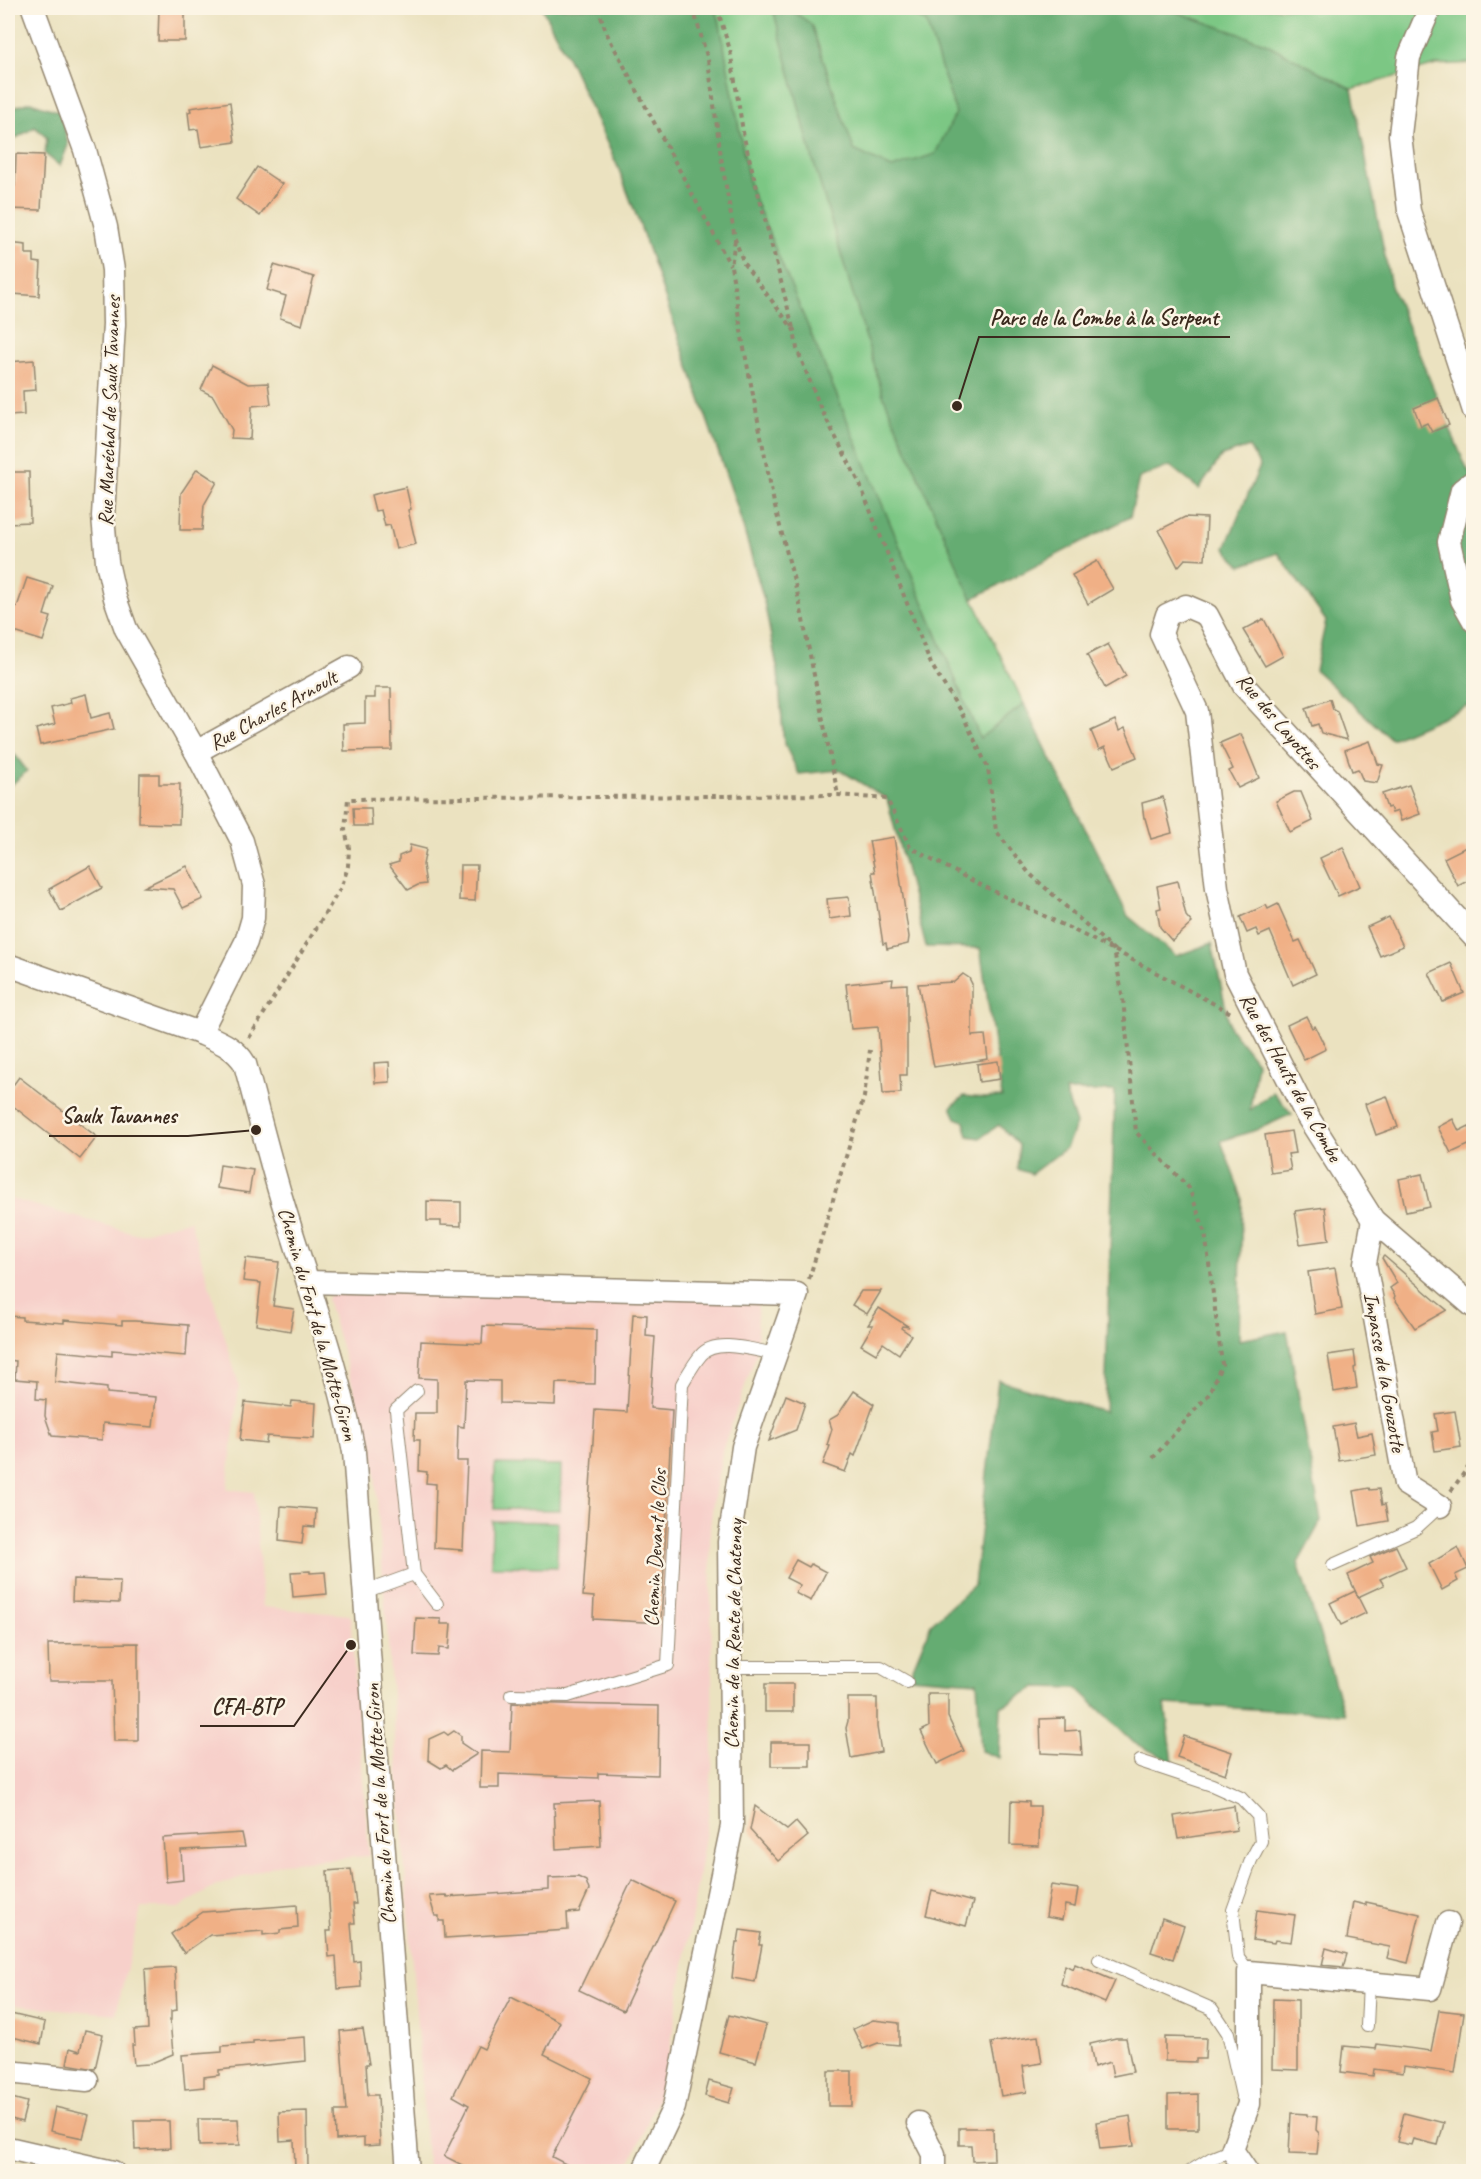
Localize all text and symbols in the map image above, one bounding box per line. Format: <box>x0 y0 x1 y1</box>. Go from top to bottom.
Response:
street label: Rue Maréchal de Saulx Tavannes <box>92 294 126 526</box>
callout: Parc de la Combe à la Serpent <box>979 297 1230 337</box>
text: Parc de la Combe à la Serpent <box>990 304 1221 332</box>
street label: Rue Charles Arnoult <box>205 663 343 756</box>
street label: Rue des Layottes <box>1231 667 1328 776</box>
street label: Rue des Hauts de la Combe <box>1234 988 1349 1167</box>
callout: Saulx Tavannes <box>49 1096 188 1136</box>
text: Saulx Tavannes <box>62 1102 179 1130</box>
street label: Chemin du Fort de la Motte-Giron <box>272 1204 364 1444</box>
street label: Impasse de la Gouzotte <box>1358 1290 1412 1455</box>
street label: Chemin Devant le Clos <box>638 1467 672 1627</box>
street label: Chemin de la Rente de Chatenay <box>718 1517 748 1749</box>
street label: Chemin du Fort de la Motte-Giron <box>359 1682 401 1925</box>
callout: CFA-BTP <box>200 1686 294 1726</box>
text: CFA-BTP <box>212 1693 286 1721</box>

